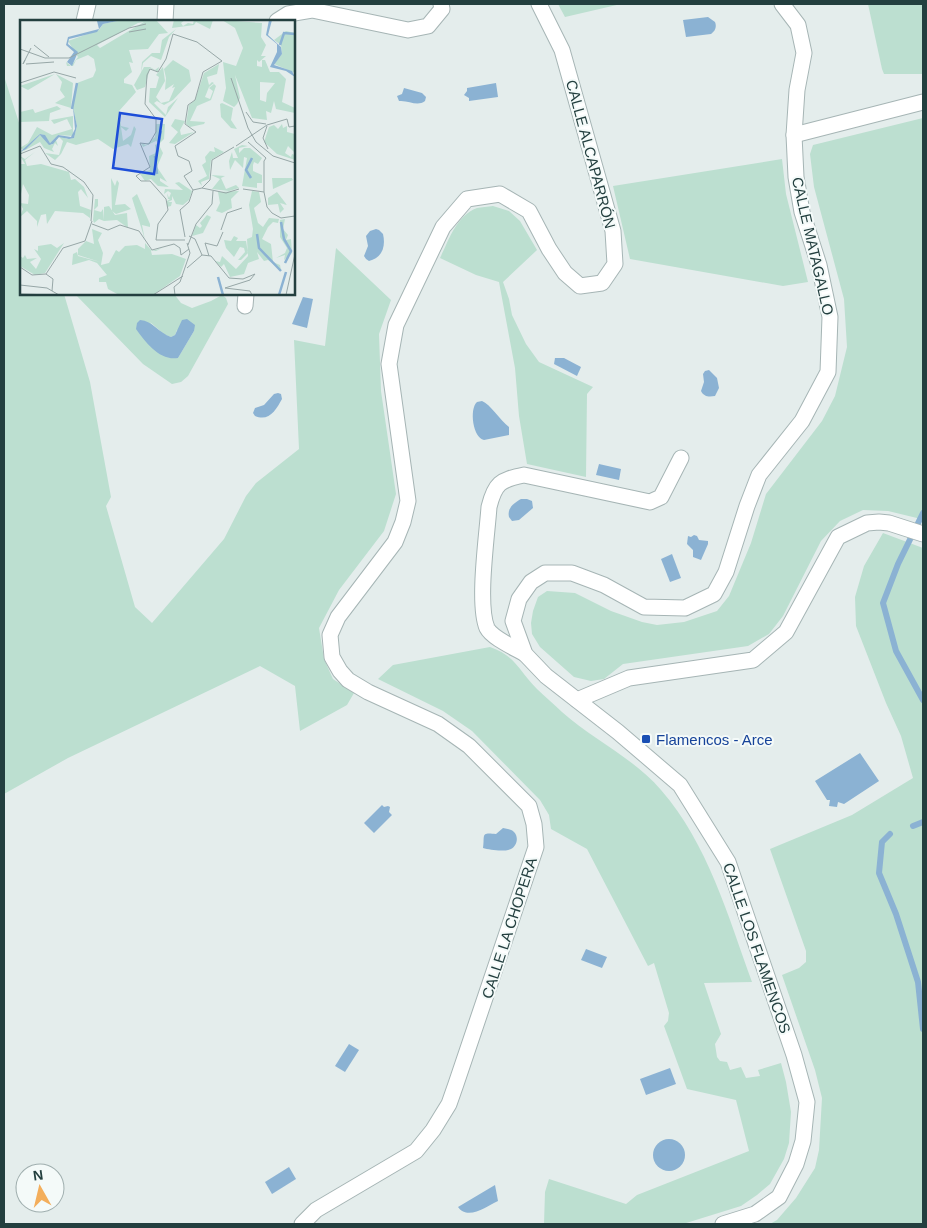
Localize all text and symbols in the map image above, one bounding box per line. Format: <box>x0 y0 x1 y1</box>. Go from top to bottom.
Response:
inset map <box>20 20 295 295</box>
street label: CALLE ALCAPARRÓN <box>563 78 619 230</box>
street label: CALLE MATAGALLO <box>789 175 837 317</box>
place label: Flamencos - Arce <box>656 731 773 748</box>
marker: Flamencos - Arce <box>640 733 652 745</box>
street label: CALLE LA CHOPERA <box>478 855 540 1001</box>
street label: CALLE LOS FLAMENCOS <box>720 860 794 1036</box>
north arrow <box>15 1163 65 1213</box>
text: N <box>32 1166 44 1184</box>

